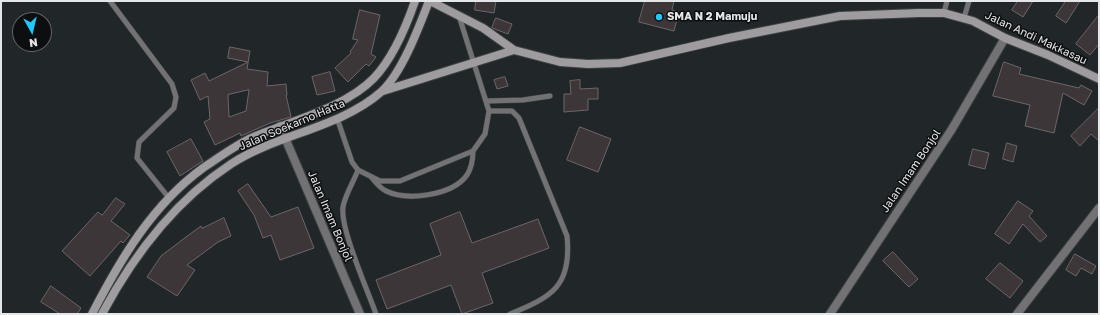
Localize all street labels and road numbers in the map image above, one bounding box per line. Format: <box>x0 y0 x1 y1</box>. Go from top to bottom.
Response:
street label: Jalan Andi Makkasau <box>983 9 1089 67</box>
street label: Jalan Soekarno Hatta <box>237 97 347 153</box>
street label: Jalan Imam Bonjol <box>878 127 944 215</box>
street label: Jalan Imam Bonjol <box>305 169 355 263</box>

